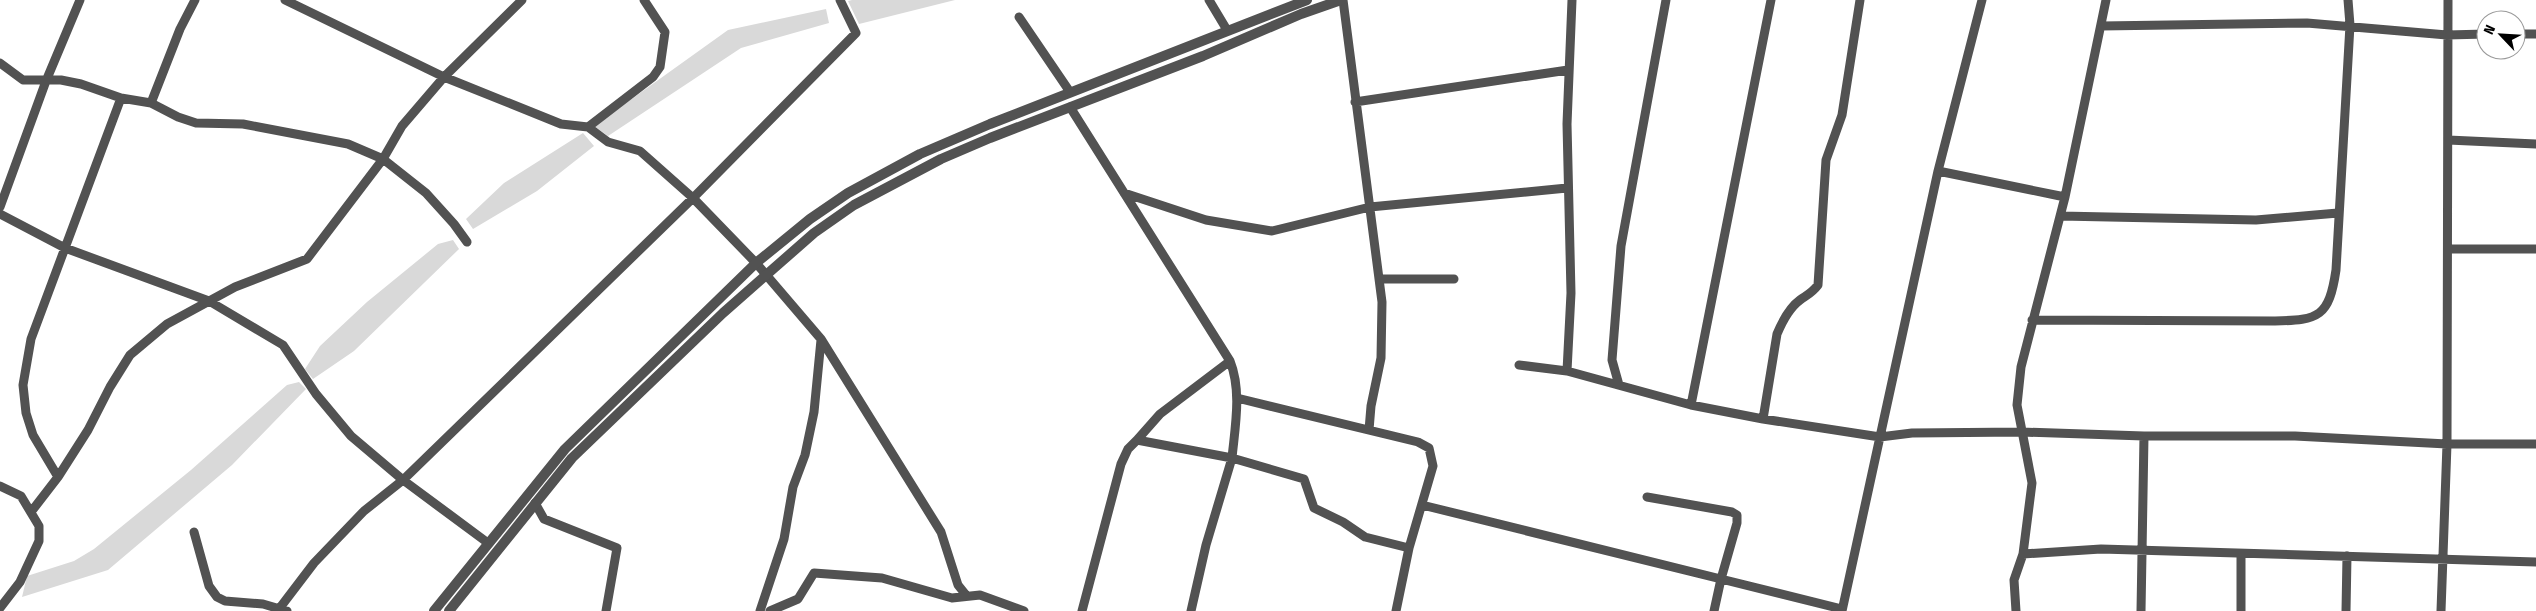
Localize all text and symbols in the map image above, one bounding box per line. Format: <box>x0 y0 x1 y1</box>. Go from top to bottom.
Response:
north arrow <box>2476 10 2526 60</box>
text: N <box>2480 22 2499 37</box>

